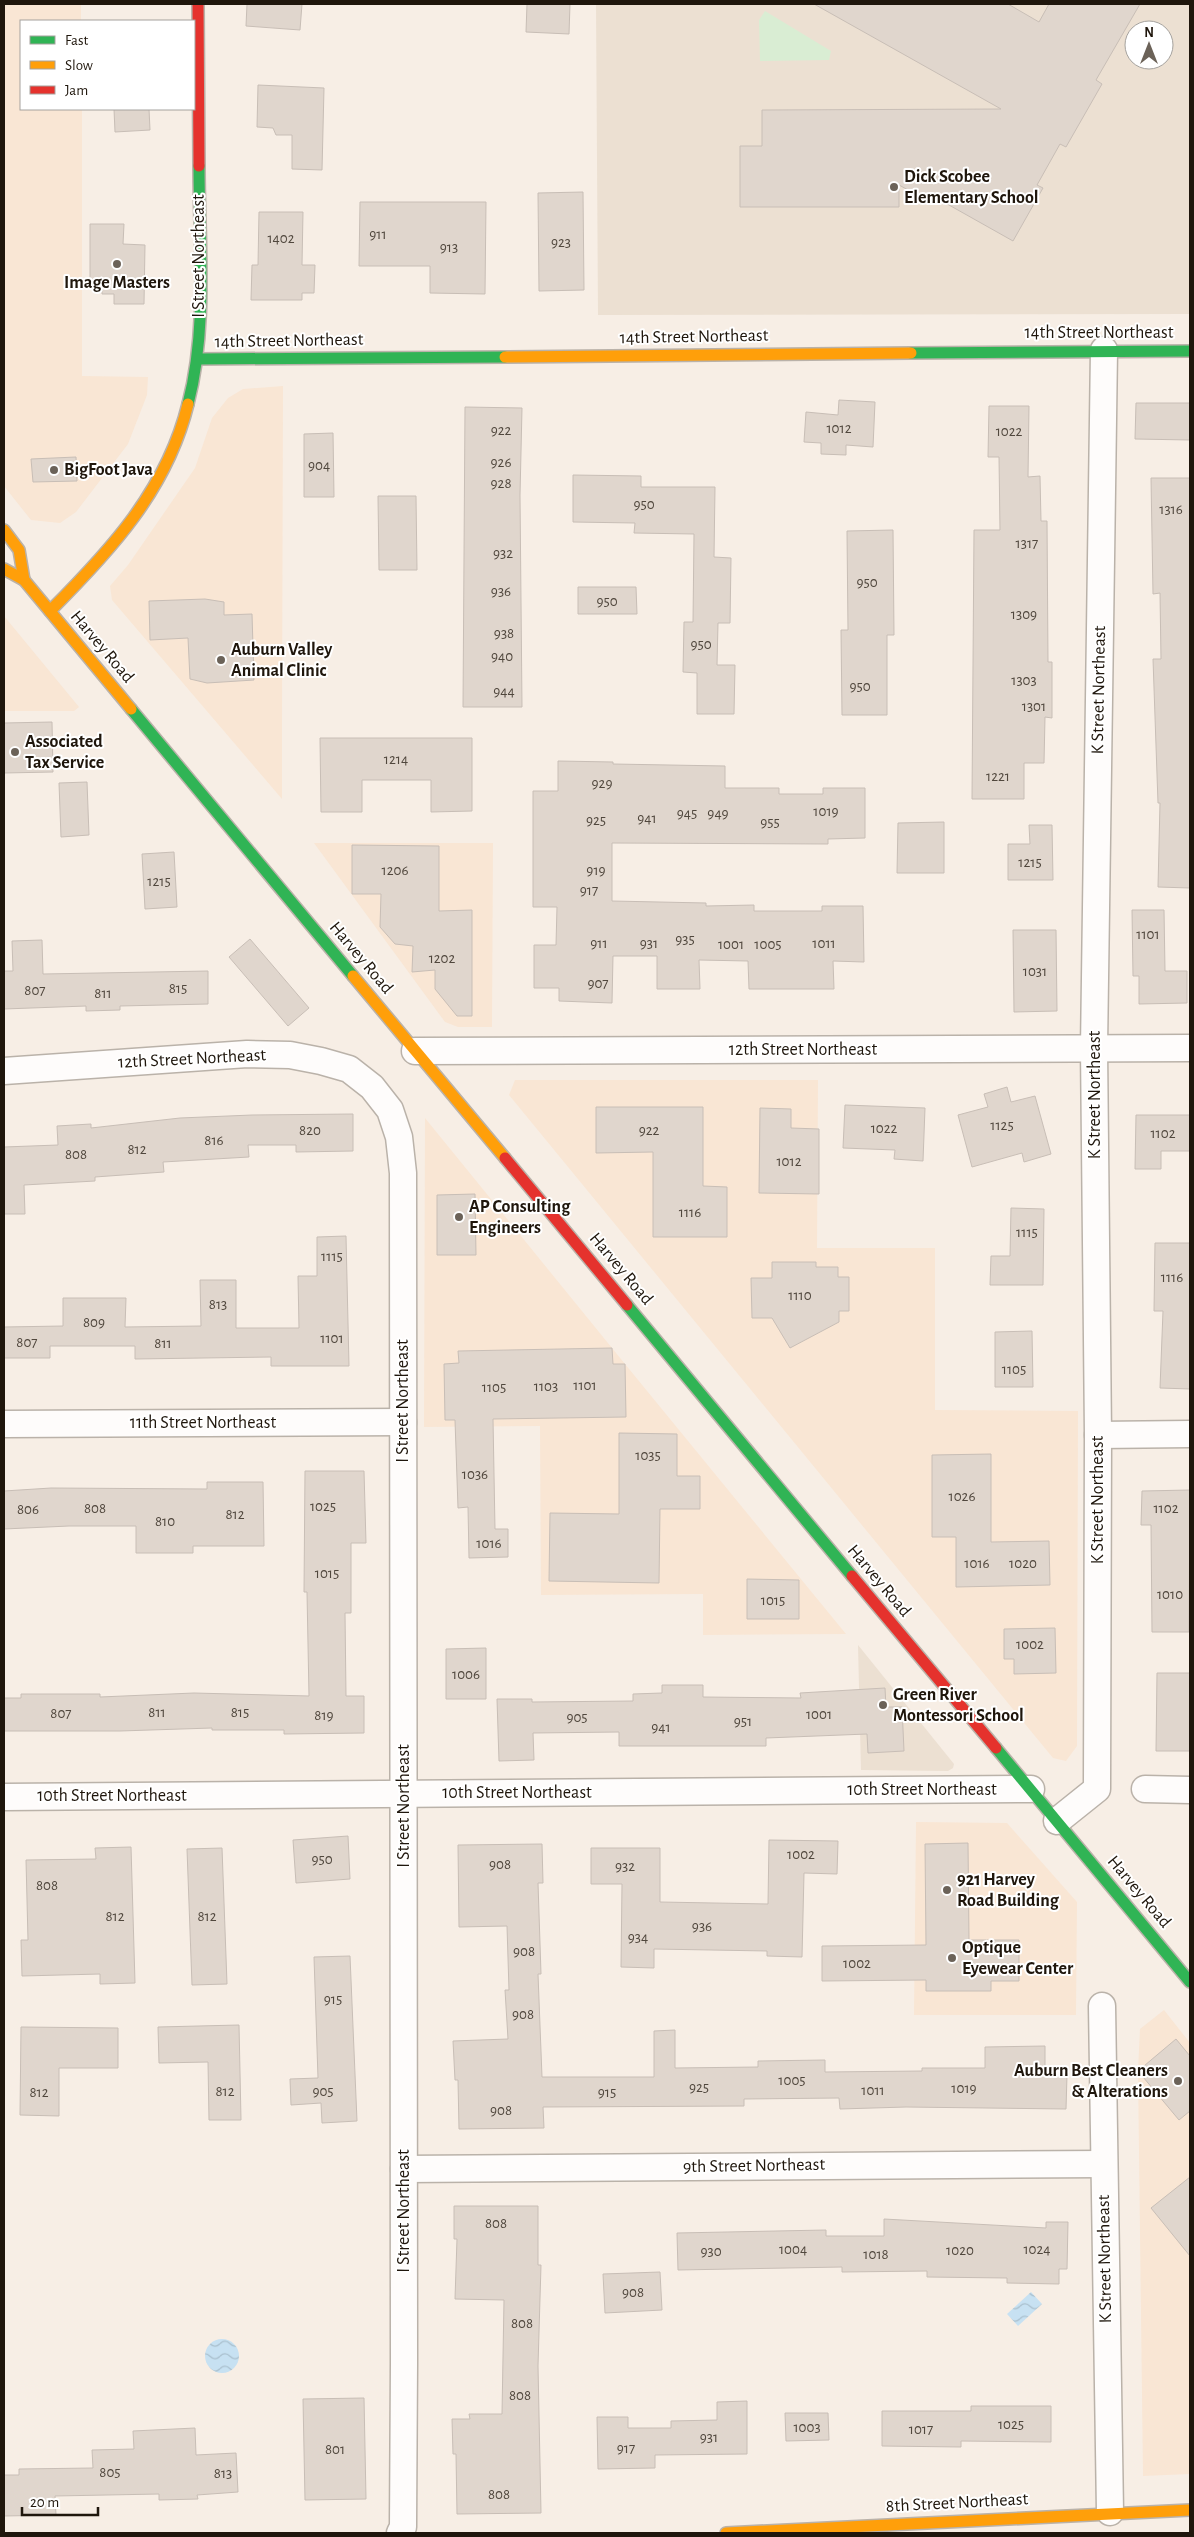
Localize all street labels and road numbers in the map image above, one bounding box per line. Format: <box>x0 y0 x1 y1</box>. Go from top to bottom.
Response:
street label: I Street Northeast <box>190 194 208 318</box>
street label: 14th Street Northeast <box>1025 324 1174 342</box>
street label: 14th Street Northeast <box>619 327 769 347</box>
street label: 14th Street Northeast <box>214 331 364 351</box>
street label: Harvey Road <box>67 607 137 687</box>
street label: K Street Northeast <box>1089 625 1109 754</box>
street label: Harvey Road <box>326 918 396 998</box>
street label: K Street Northeast <box>1086 1030 1104 1159</box>
street label: 12th Street Northeast <box>729 1041 877 1059</box>
street label: 12th Street Northeast <box>117 1046 267 1072</box>
street label: Harvey Road <box>586 1229 656 1309</box>
street label: I Street Northeast <box>394 1339 412 1463</box>
street label: 11th Street Northeast <box>130 1414 276 1432</box>
street label: K Street Northeast <box>1089 1435 1107 1564</box>
street label: Harvey Road <box>844 1541 914 1621</box>
street label: I Street Northeast <box>395 1744 413 1868</box>
street label: 10th Street Northeast <box>847 1781 997 1799</box>
street label: 10th Street Northeast <box>442 1784 592 1802</box>
street label: 10th Street Northeast <box>37 1787 187 1805</box>
street label: Harvey Road <box>1104 1852 1174 1932</box>
street label: I Street Northeast <box>395 2149 413 2273</box>
street label: 9th Street Northeast <box>683 2156 826 2176</box>
street label: K Street Northeast <box>1095 2194 1115 2323</box>
street label: 8th Street Northeast <box>885 2490 1029 2516</box>

